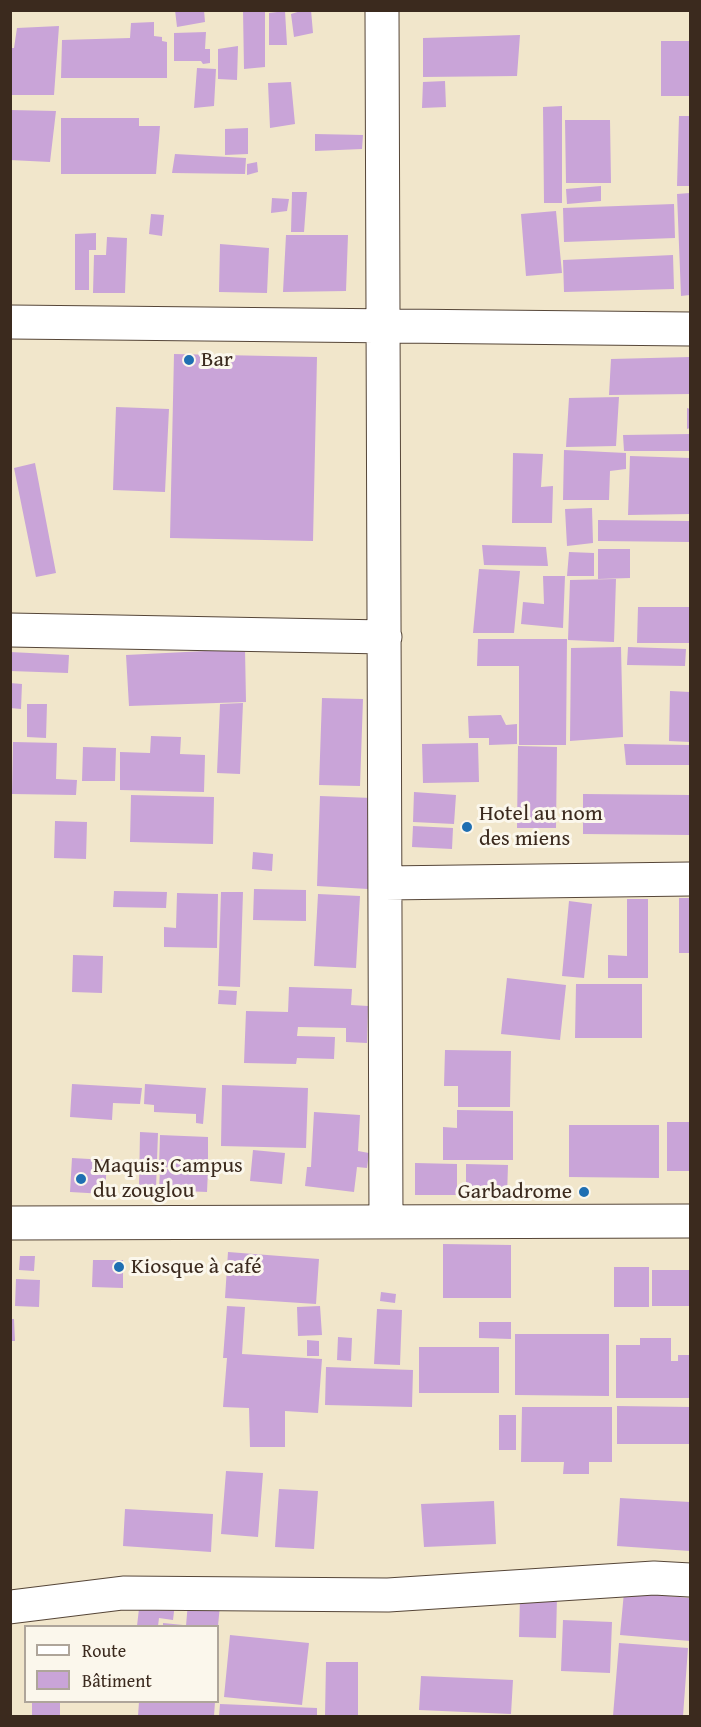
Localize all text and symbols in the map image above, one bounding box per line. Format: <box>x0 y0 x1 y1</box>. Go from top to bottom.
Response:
place label: Bar <box>201 347 233 373</box>
marker: Bar <box>182 353 196 367</box>
place label: Hotel au nom des miens <box>479 801 603 852</box>
marker: Hotel au nom des miens <box>460 820 474 834</box>
place label: Maquis: Campus du zouglou <box>93 1153 243 1204</box>
marker: Maquis: Campus du zouglou <box>74 1172 88 1186</box>
place label: Garbadrome <box>458 1179 572 1205</box>
marker: Garbadrome <box>577 1185 591 1199</box>
place label: Kiosque à café <box>131 1254 262 1280</box>
marker: Kiosque à café <box>112 1260 126 1274</box>
legend <box>24 1625 219 1703</box>
text: Route <box>82 1637 126 1664</box>
text: Bâtiment <box>82 1667 152 1694</box>

